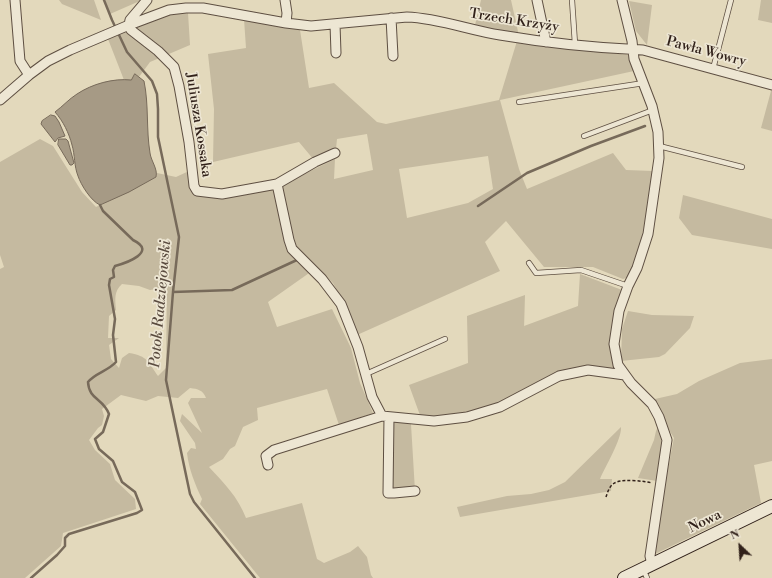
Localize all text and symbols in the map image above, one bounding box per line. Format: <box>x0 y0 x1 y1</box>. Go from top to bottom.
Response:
street label: Trzech Krzyży <box>468 6 560 36</box>
street label: Pawła Wowry <box>664 33 748 71</box>
street label: Juliusza Kossaka <box>181 71 215 179</box>
water label: Potok Radziejowski <box>146 240 176 368</box>
street label: Nowa <box>686 507 724 537</box>
north arrow <box>720 526 760 566</box>
text: N <box>728 527 742 543</box>

